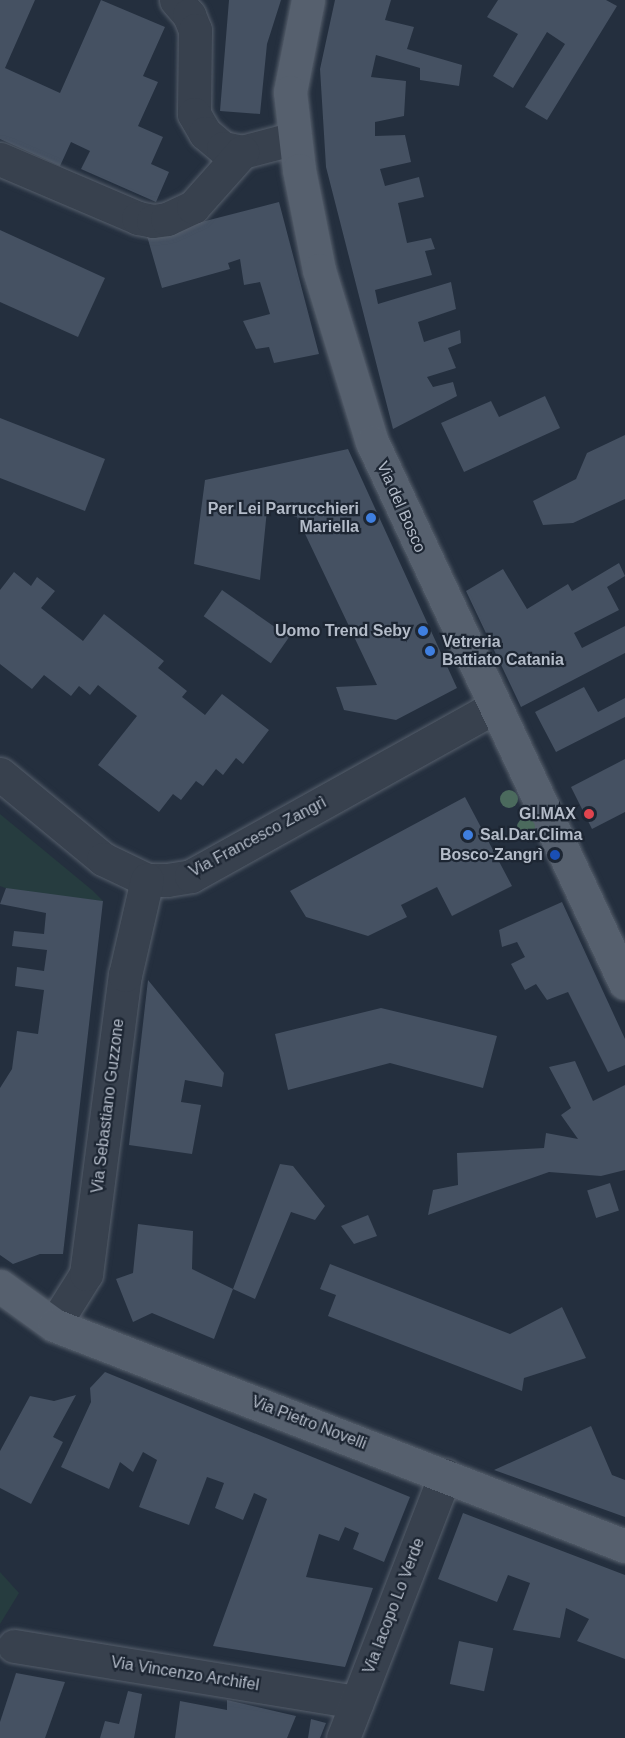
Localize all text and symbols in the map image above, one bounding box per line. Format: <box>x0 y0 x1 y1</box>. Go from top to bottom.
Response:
street label: Via del Bosco <box>372 459 430 555</box>
place label: Per Lei Parrucchieri Mariella <box>208 499 359 537</box>
marker: Per Lei Parrucchieri Mariella <box>364 511 378 525</box>
place label: Uomo Trend Seby <box>275 621 411 641</box>
marker: Uomo Trend Seby <box>416 624 430 638</box>
place label: Vetreria Battiato Catania <box>442 632 564 670</box>
marker: Vetreria Battiato Catania <box>423 644 437 658</box>
street label: Via Francesco Zangrì <box>186 793 330 881</box>
place label: GI.MAX <box>519 804 576 824</box>
marker: GI.MAX <box>580 805 598 823</box>
place label: Sal.Dar.Clima <box>480 825 582 845</box>
marker: Sal.Dar.Clima <box>461 828 475 842</box>
place label: Bosco-Zangrì <box>440 845 543 865</box>
marker: Bosco-Zangrì <box>548 848 562 862</box>
street label: Via Sebastiano Guzzone <box>88 1018 128 1194</box>
street label: Via Pietro Novelli <box>249 1392 369 1454</box>
street label: Via Iacopo Lo Verde <box>359 1535 429 1677</box>
street label: Via Vincenzo Archifel <box>109 1653 261 1695</box>

